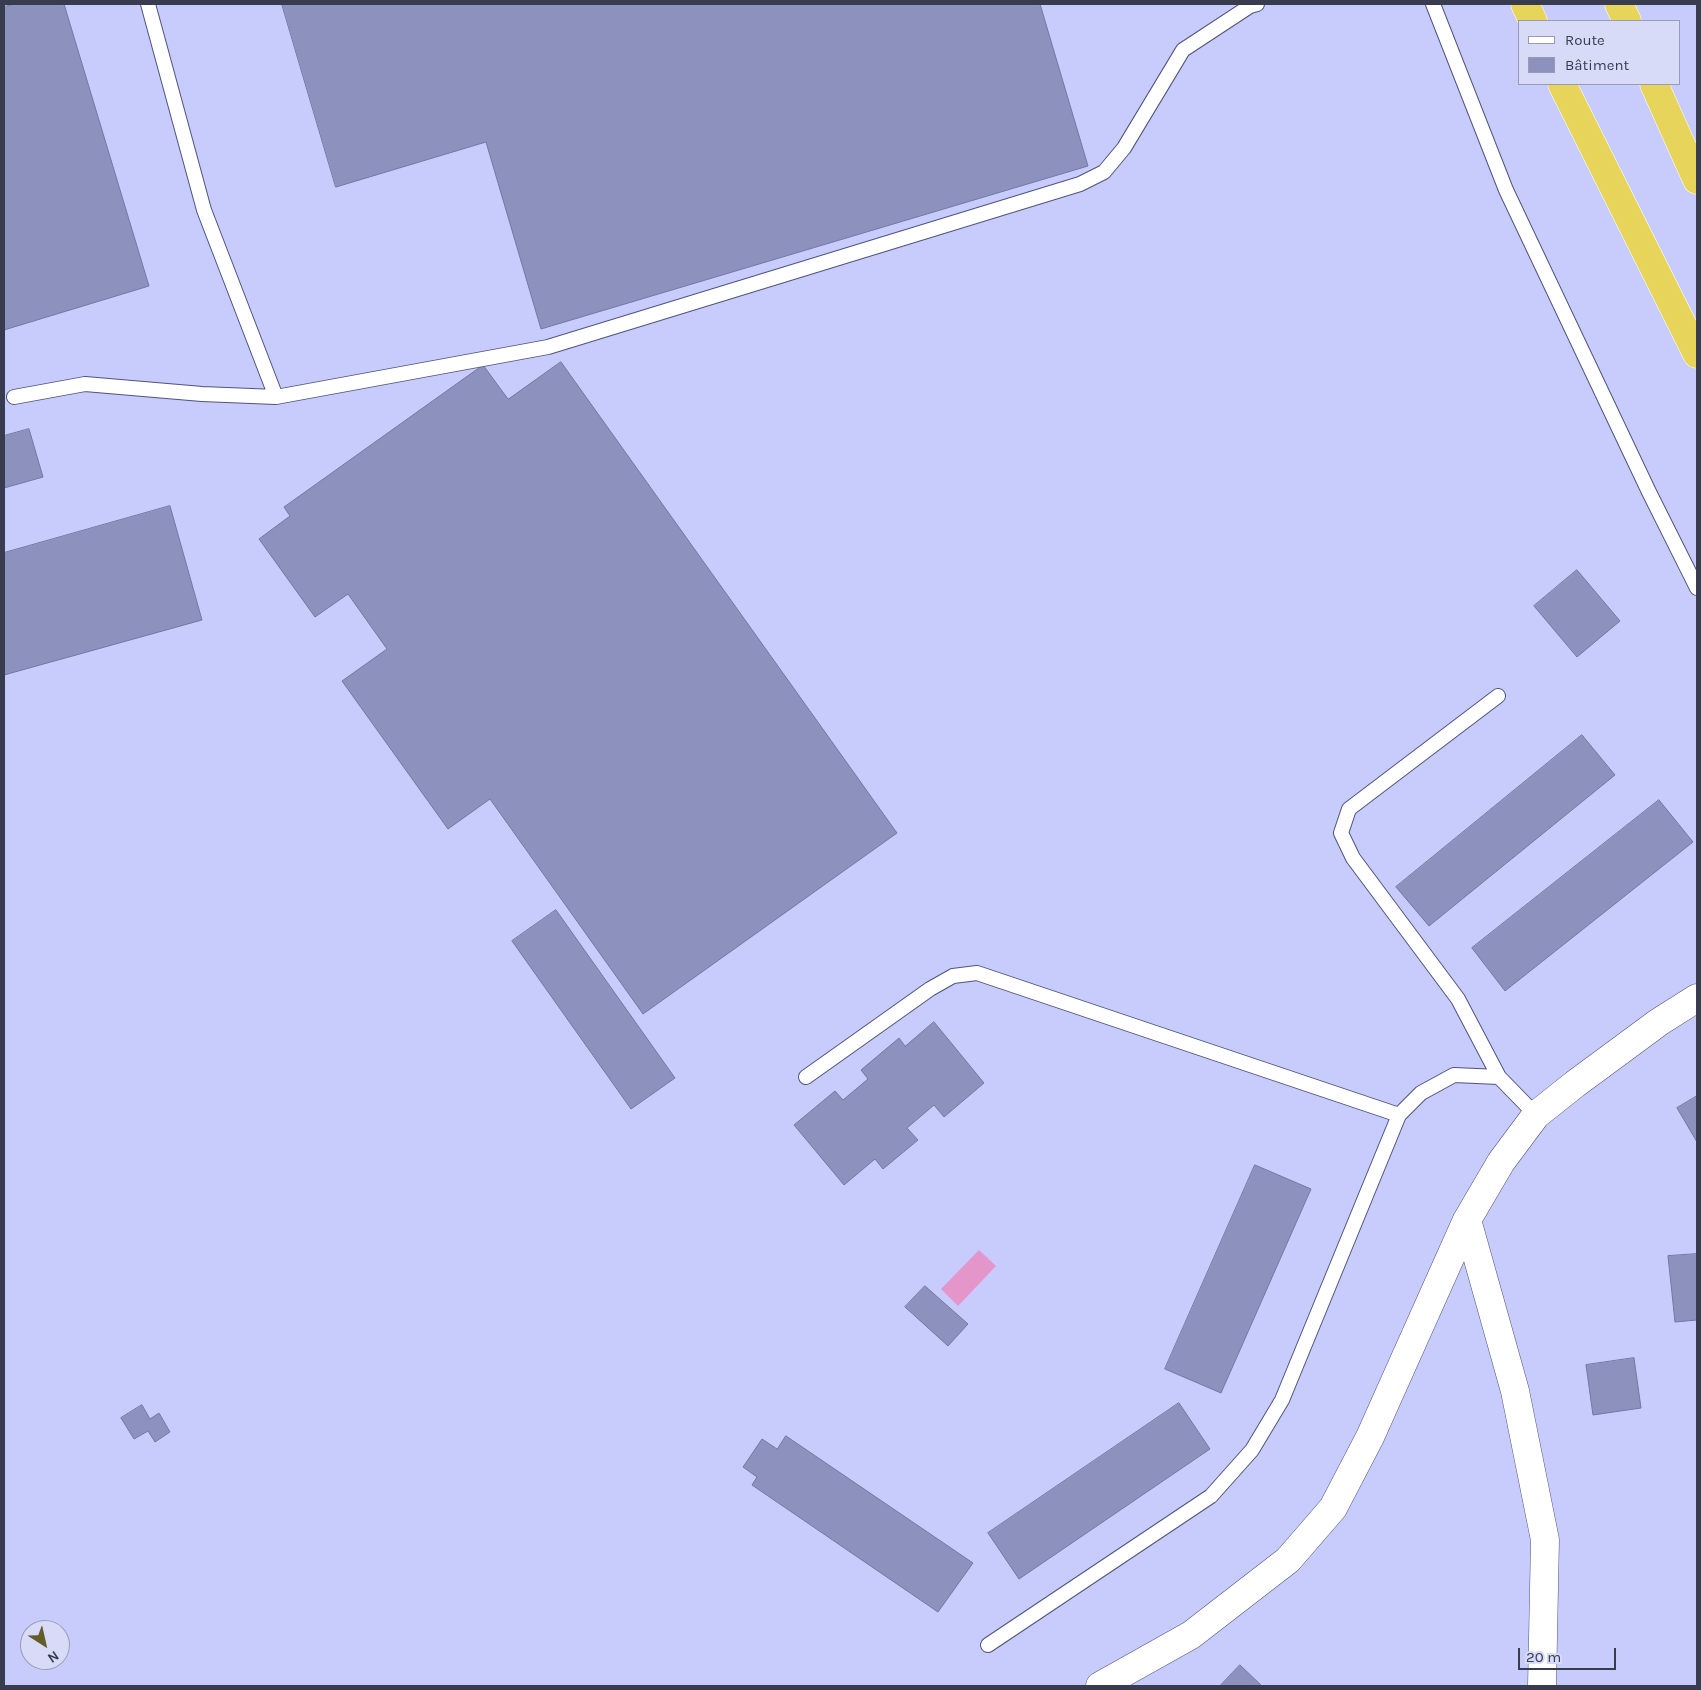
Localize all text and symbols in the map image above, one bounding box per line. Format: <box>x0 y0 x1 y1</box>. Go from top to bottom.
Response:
legend <box>1518 20 1681 85</box>
text: Route <box>1565 31 1605 49</box>
text: Bâtiment <box>1565 56 1629 74</box>
north arrow <box>20 1620 70 1670</box>
scale bar <box>1521 1638 1618 1670</box>
text: N <box>44 1647 62 1667</box>
text: 20 m <box>1526 1648 1561 1666</box>

